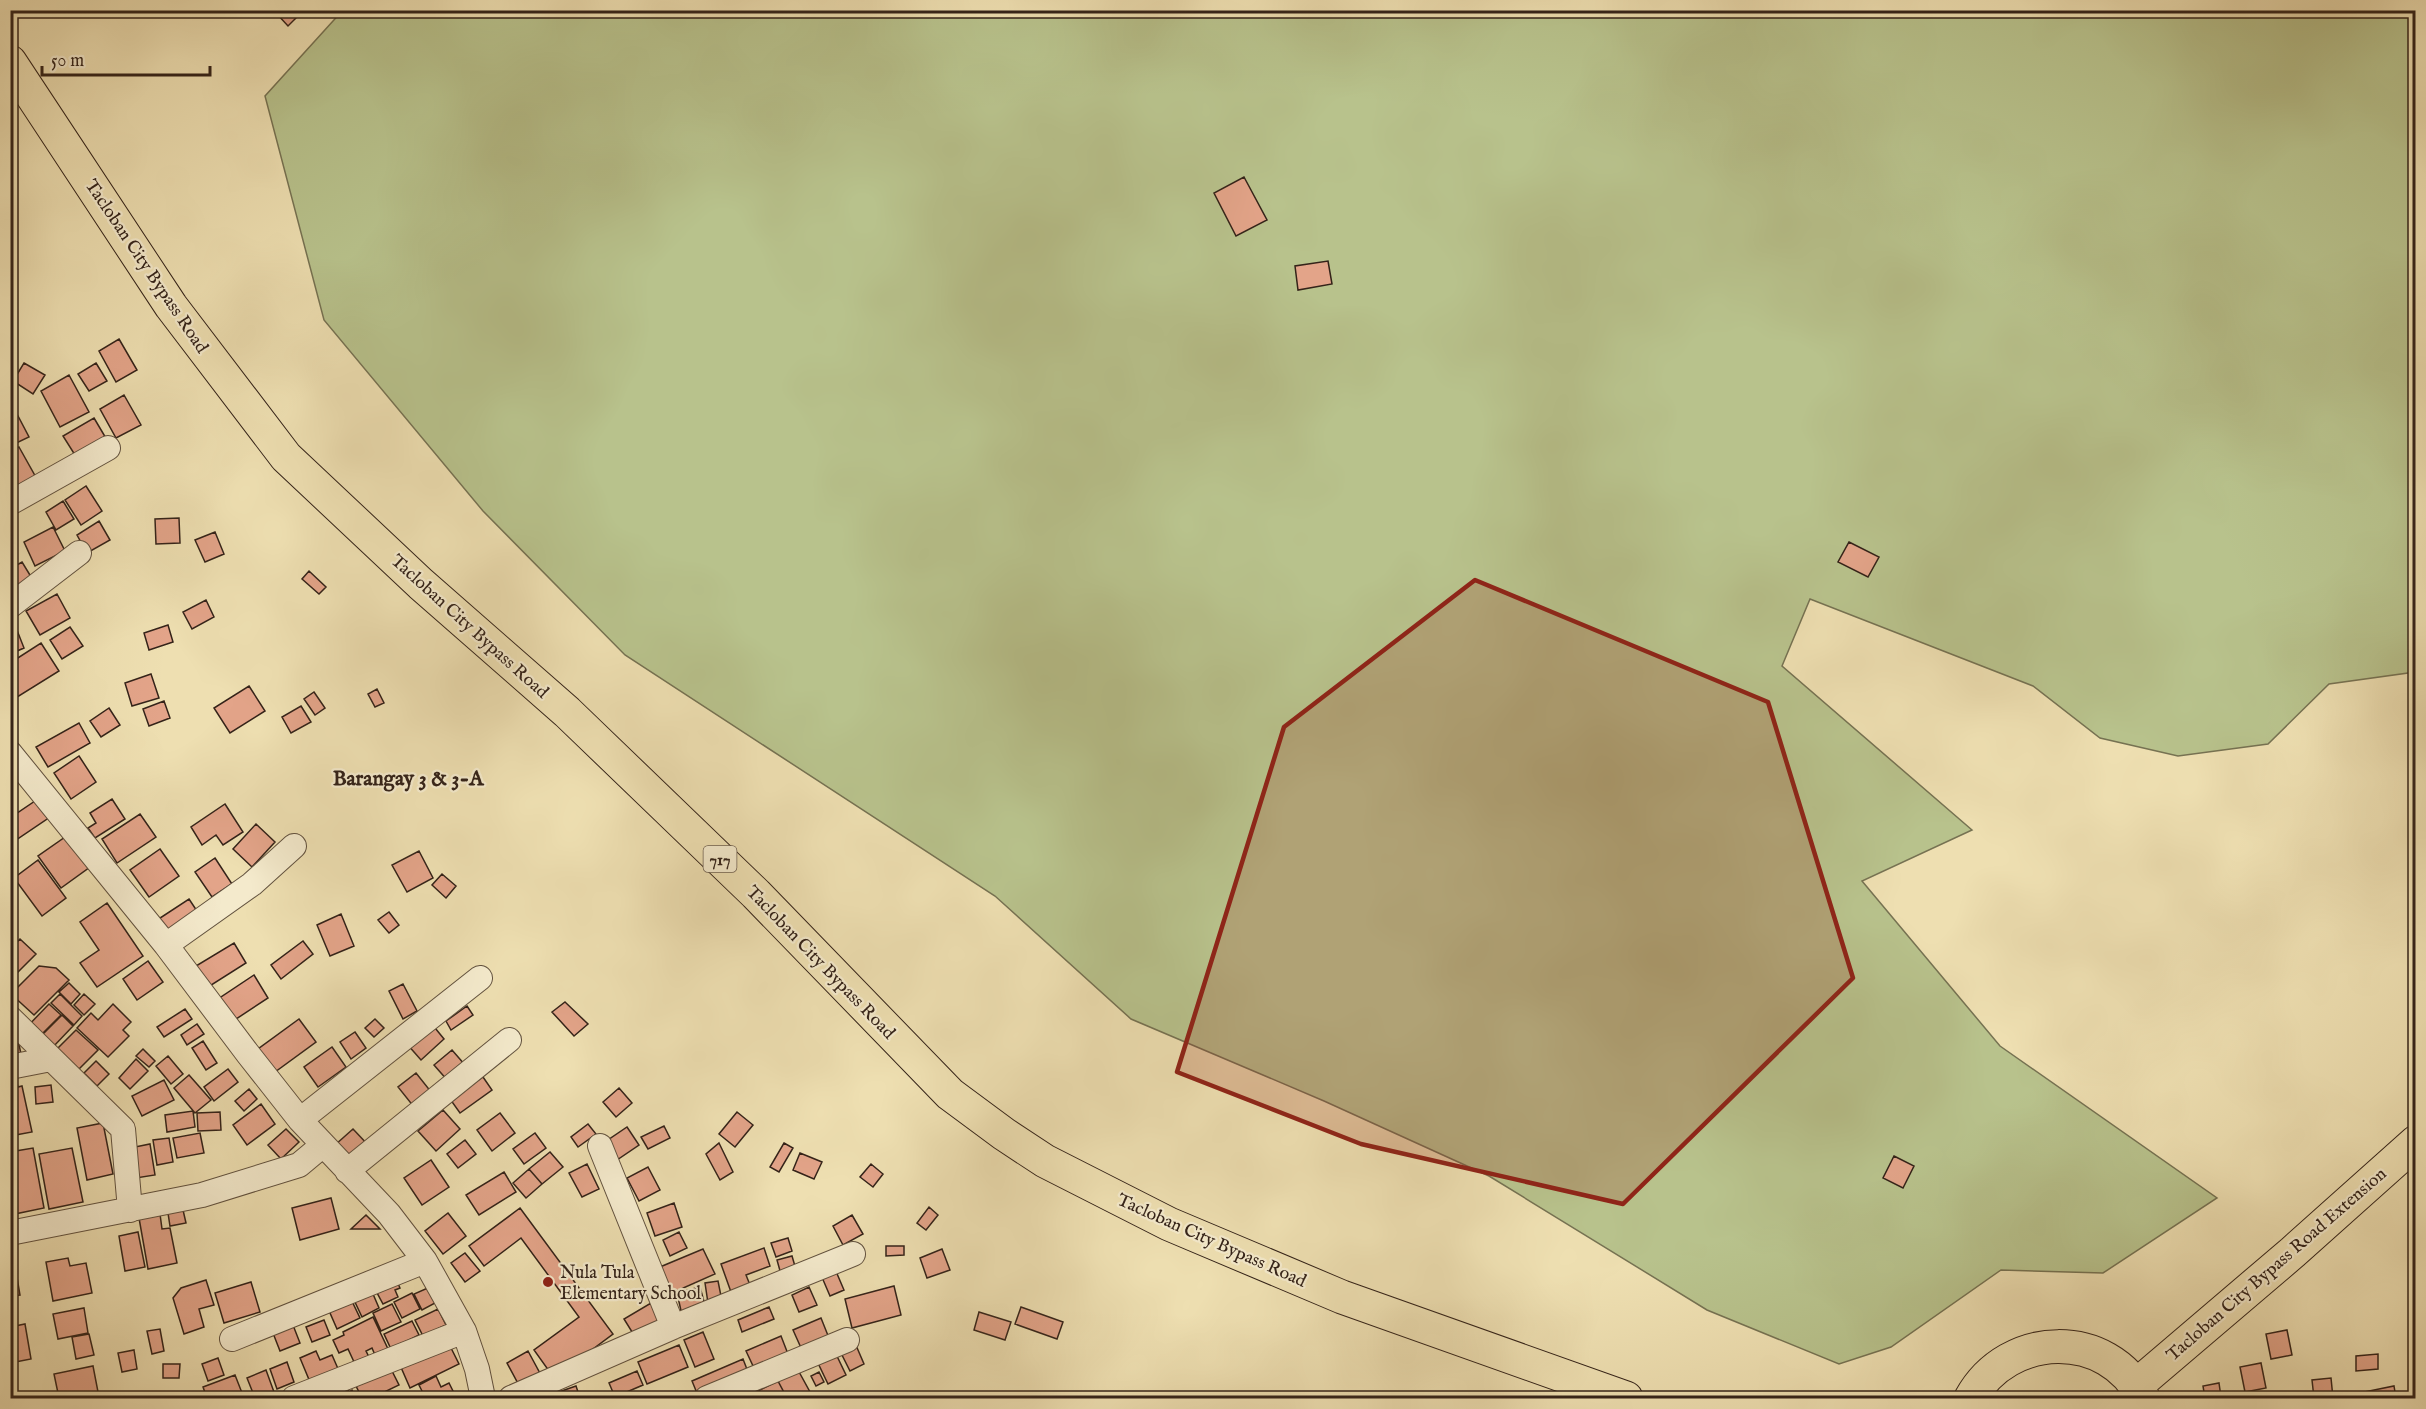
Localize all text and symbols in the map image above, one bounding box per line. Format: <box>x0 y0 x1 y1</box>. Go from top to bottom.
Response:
scale bar <box>42 39 210 77</box>
text: 50 m <box>51 50 84 73</box>
street label: Tacloban City Bypass Road <box>79 176 213 358</box>
street label: Tacloban City Bypass Road <box>385 550 553 704</box>
district label: Barangay 3 & 3-A <box>333 766 485 793</box>
road number: 717 <box>704 846 736 872</box>
street label: Tacloban City Bypass Road <box>741 881 900 1045</box>
street label: Tacloban City Bypass Road Extension <box>2162 1163 2392 1367</box>
street label: Tacloban City Bypass Road <box>1113 1189 1310 1294</box>
place label: Nula Tula Elementary School <box>560 1262 701 1306</box>
marker: Nula Tula Elementary School <box>541 1275 555 1289</box>

